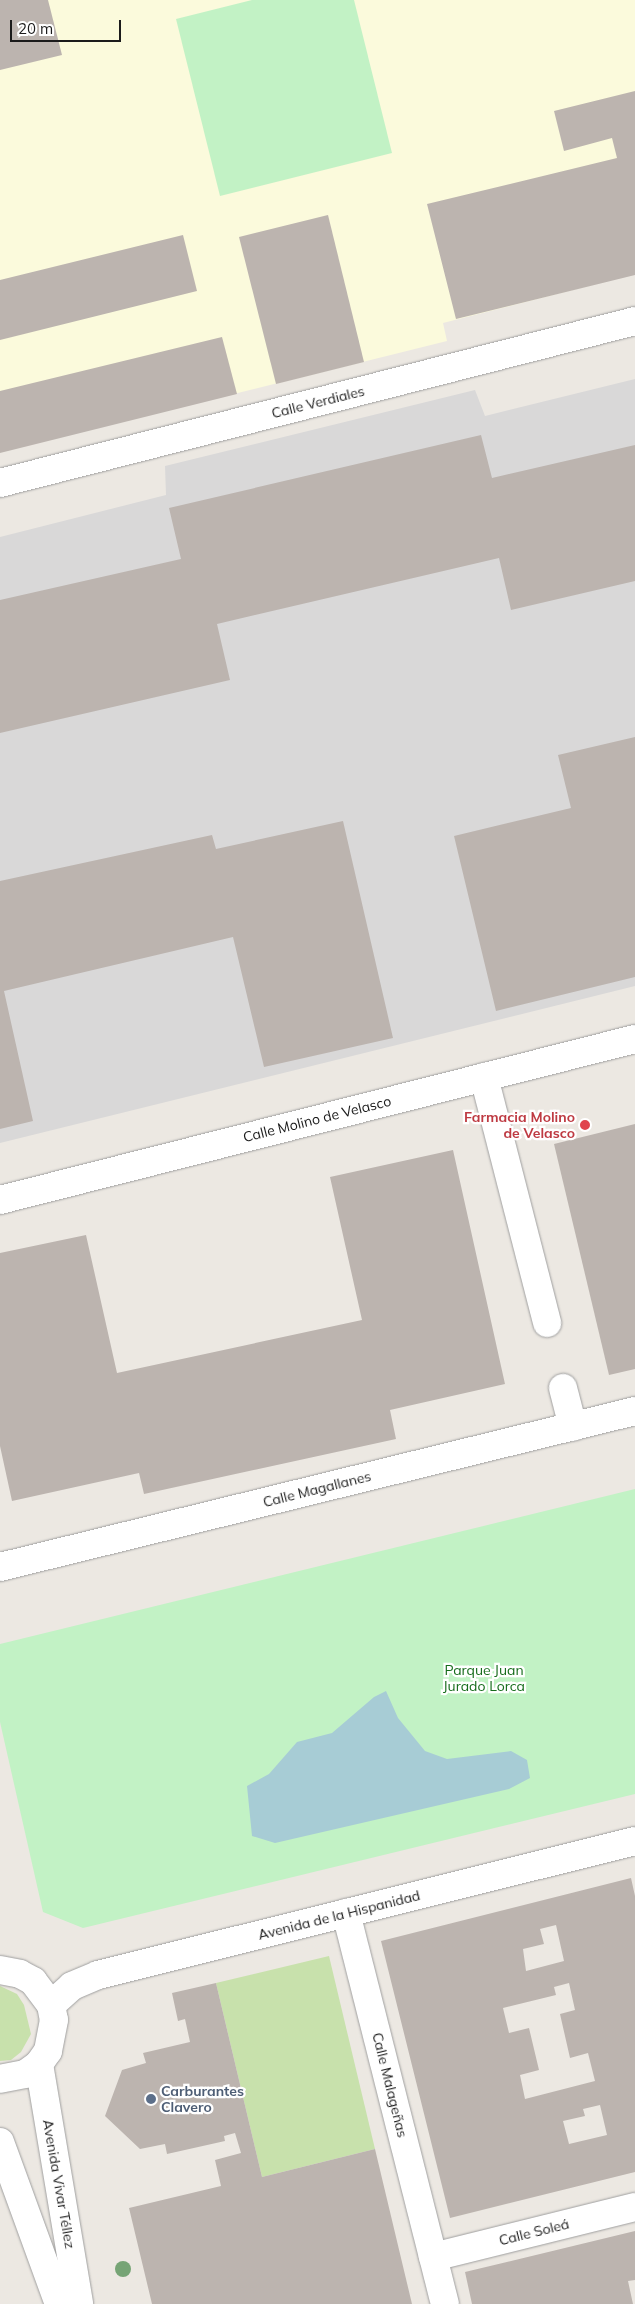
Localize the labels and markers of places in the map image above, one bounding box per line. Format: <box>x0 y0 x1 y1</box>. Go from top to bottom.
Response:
place label: Farmacia Molino de Velasco <box>464 1109 575 1142</box>
marker: Farmacia Molino de Velasco <box>579 1119 591 1131</box>
place label: Carburantes Clavero <box>161 2083 244 2116</box>
marker: Carburantes Clavero <box>145 2093 157 2105</box>

